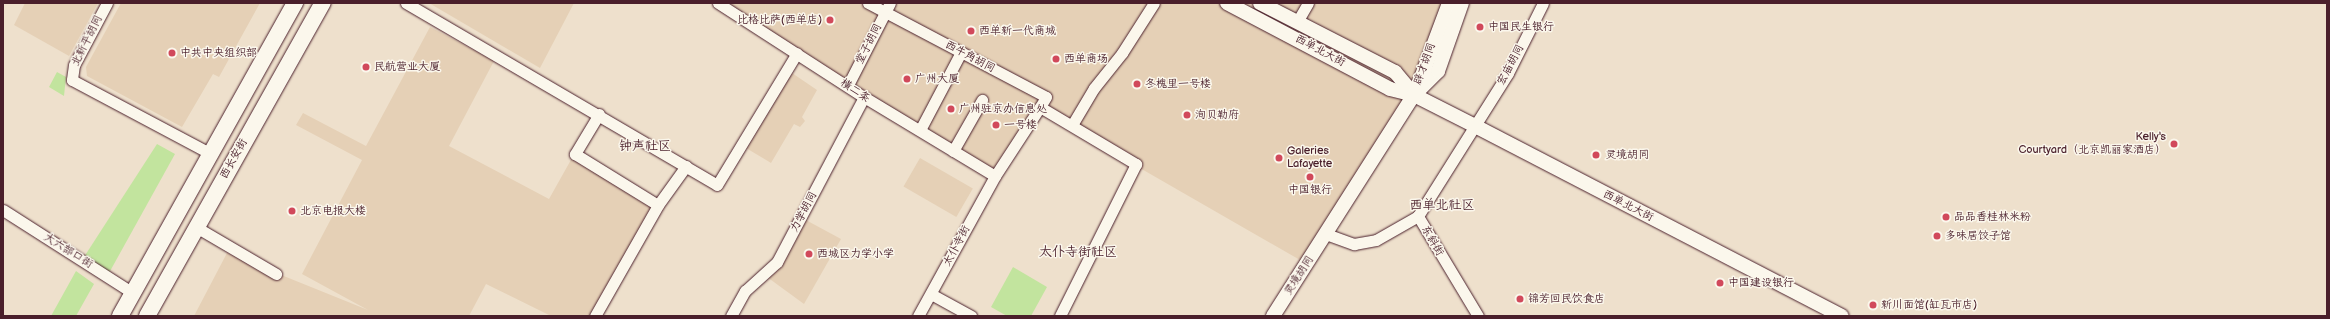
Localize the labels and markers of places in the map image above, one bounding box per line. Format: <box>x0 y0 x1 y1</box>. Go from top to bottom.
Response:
place label: 比格比萨(西单店) <box>737 13 822 27</box>
marker: 比格比萨(西单店) <box>825 15 835 25</box>
place label: 中国民生银行 <box>1488 20 1554 34</box>
marker: 中国民生银行 <box>1475 22 1485 32</box>
place label: 西单新一代商城 <box>979 24 1056 38</box>
marker: 西单新一代商城 <box>966 26 976 36</box>
place label: 中共中央组织部 <box>180 46 257 60</box>
marker: 中共中央组织部 <box>167 48 177 58</box>
place label: 西单商场 <box>1064 52 1108 66</box>
marker: 西单商场 <box>1051 54 1061 64</box>
place label: 民航营业大厦 <box>374 60 440 74</box>
marker: 民航营业大厦 <box>361 62 371 72</box>
place label: 广州大厦 <box>915 72 959 86</box>
marker: 广州大厦 <box>902 74 912 84</box>
place label: 冬槐里一号楼 <box>1145 77 1211 91</box>
marker: 冬槐里一号楼 <box>1132 79 1142 89</box>
place label: 广州驻京办信息处 <box>959 102 1047 116</box>
marker: 广州驻京办信息处 <box>946 104 956 114</box>
place label: 洵贝勒府 <box>1195 108 1239 122</box>
marker: 洵贝勒府 <box>1182 110 1192 120</box>
place label: 一号楼 <box>1004 118 1037 132</box>
marker: 一号楼 <box>991 120 1001 130</box>
place label: Kelly's Courtyard（北京凯丽家酒店） <box>2018 131 2166 157</box>
marker: Kelly's Courtyard（北京凯丽家酒店） <box>2169 139 2179 149</box>
place label: Galeries Lafayette <box>1287 145 1332 171</box>
place label: 灵境胡同 <box>1605 148 1649 162</box>
marker: 灵境胡同 <box>1590 149 1602 161</box>
marker: Galeries Lafayette <box>1274 153 1284 163</box>
marker: 中国银行 <box>1305 172 1315 182</box>
place label: 中国银行 <box>1288 183 1332 197</box>
place label: 北京电报大楼 <box>300 204 366 218</box>
marker: 北京电报大楼 <box>287 206 297 216</box>
place label: 品品香桂林米粉 <box>1954 210 2031 224</box>
marker: 品品香桂林米粉 <box>1941 212 1951 222</box>
place label: 多味居饺子馆 <box>1945 229 2011 243</box>
marker: 多味居饺子馆 <box>1932 231 1942 241</box>
place label: 西城区力学小学 <box>817 247 894 261</box>
marker: 西城区力学小学 <box>804 249 814 259</box>
place label: 中国建设银行 <box>1728 276 1794 290</box>
marker: 中国建设银行 <box>1715 278 1725 288</box>
place label: 锦芳回民饮食店 <box>1528 292 1605 306</box>
marker: 锦芳回民饮食店 <box>1515 294 1525 304</box>
place label: 新川面馆(缸瓦市店) <box>1881 298 1977 312</box>
marker: 新川面馆(缸瓦市店) <box>1868 300 1878 310</box>

